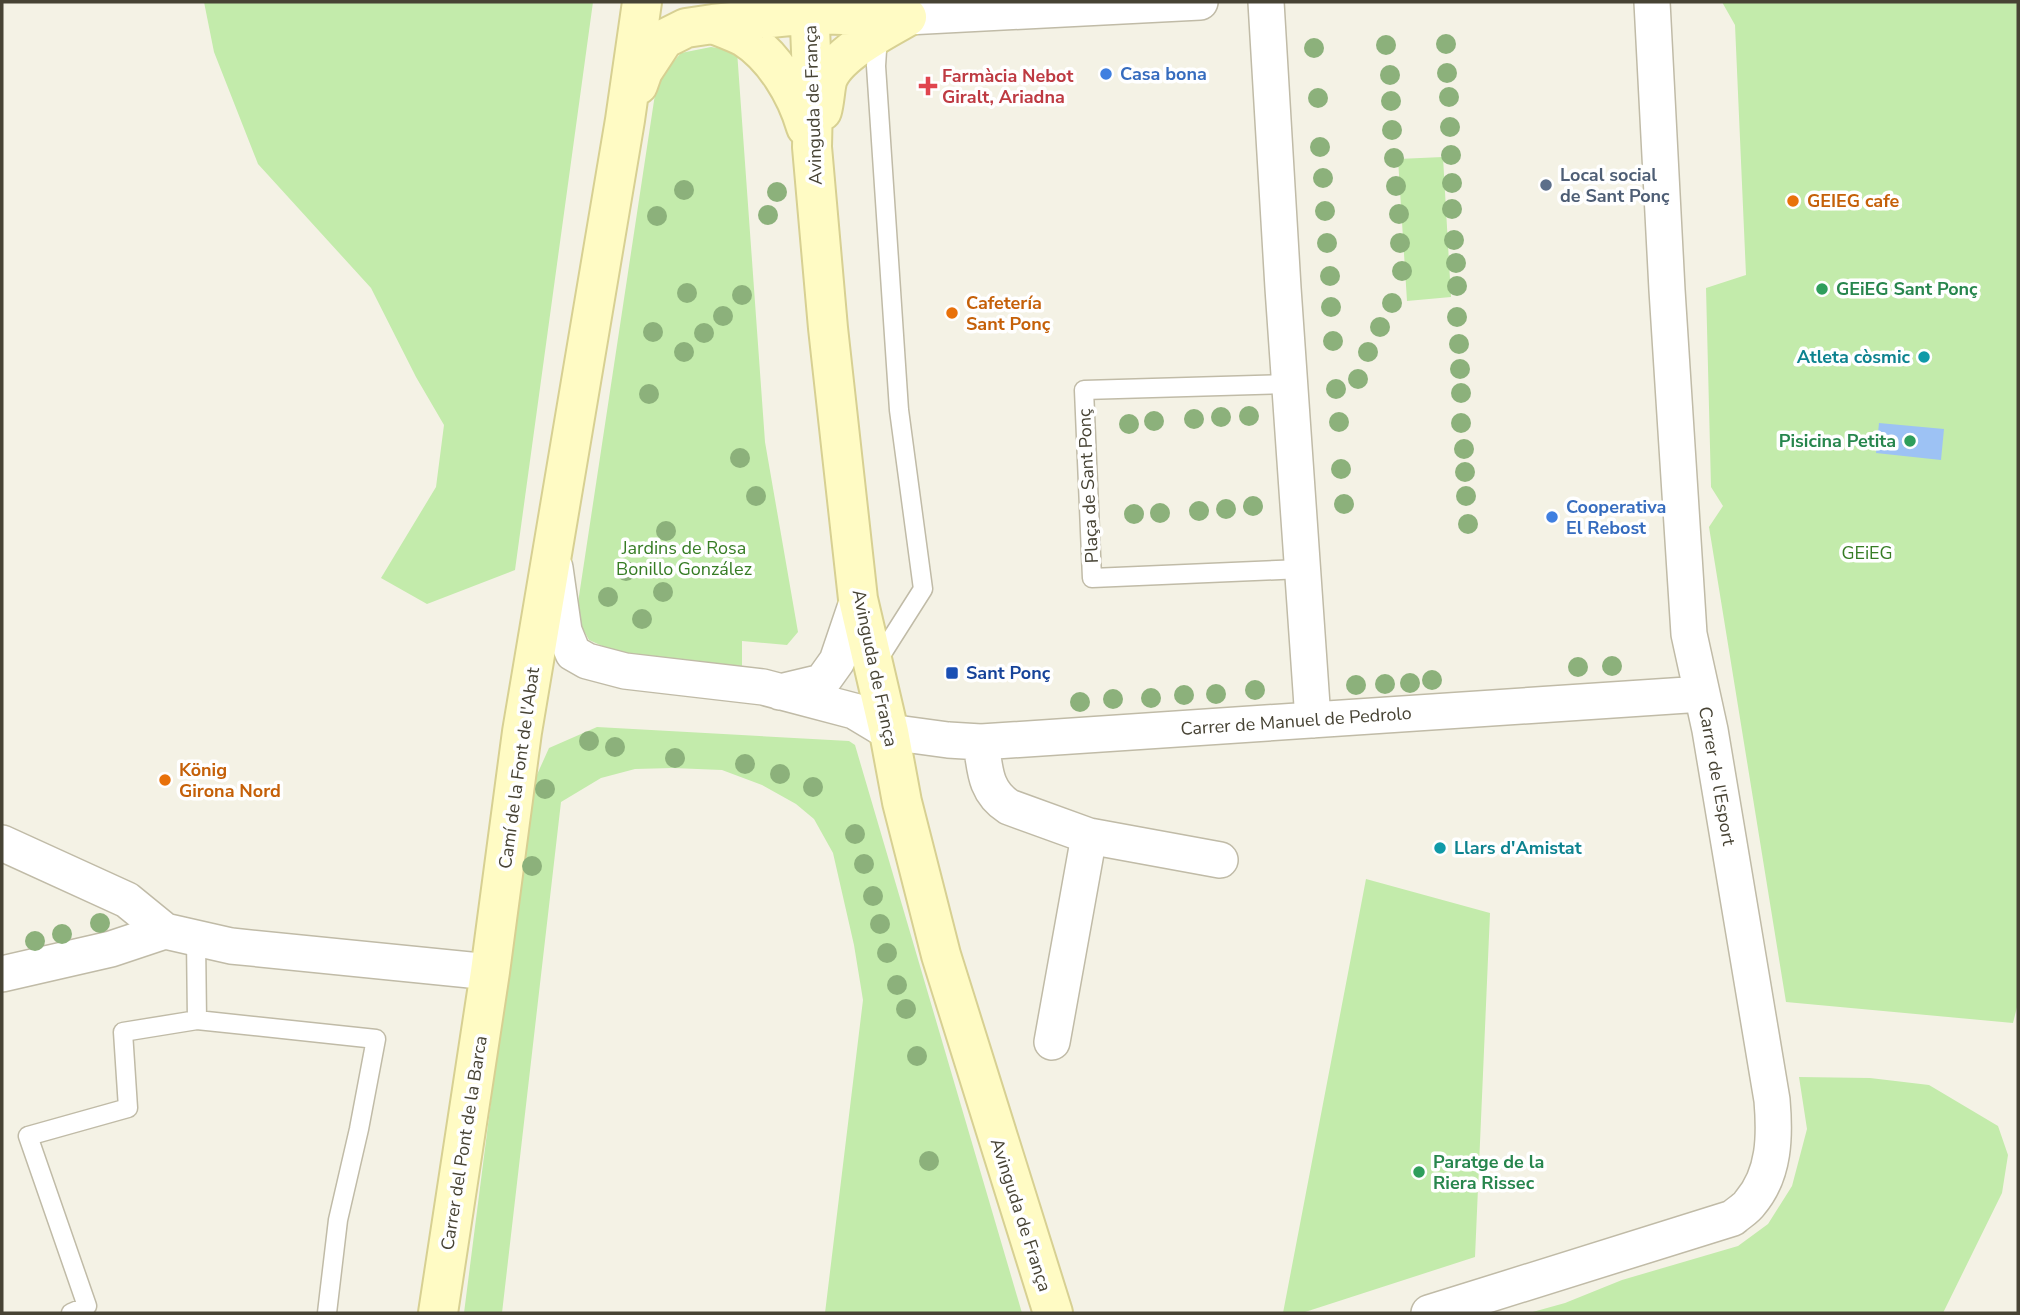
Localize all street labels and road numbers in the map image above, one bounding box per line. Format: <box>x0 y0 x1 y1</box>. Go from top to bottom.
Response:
street label: Avinguda de França <box>798 25 828 185</box>
street label: Plaça de Sant Ponç <box>1072 408 1104 564</box>
street label: Avinguda de França <box>847 587 903 749</box>
street label: Camí de la Font de l'Abat <box>493 665 545 870</box>
street label: Carrer de Manuel de Pedrolo <box>1180 701 1412 741</box>
street label: Carrer de l'Esport <box>1693 705 1741 848</box>
street label: Carrer del Pont de la Barca <box>435 1034 493 1252</box>
street label: Avinguda de França <box>985 1135 1057 1295</box>

